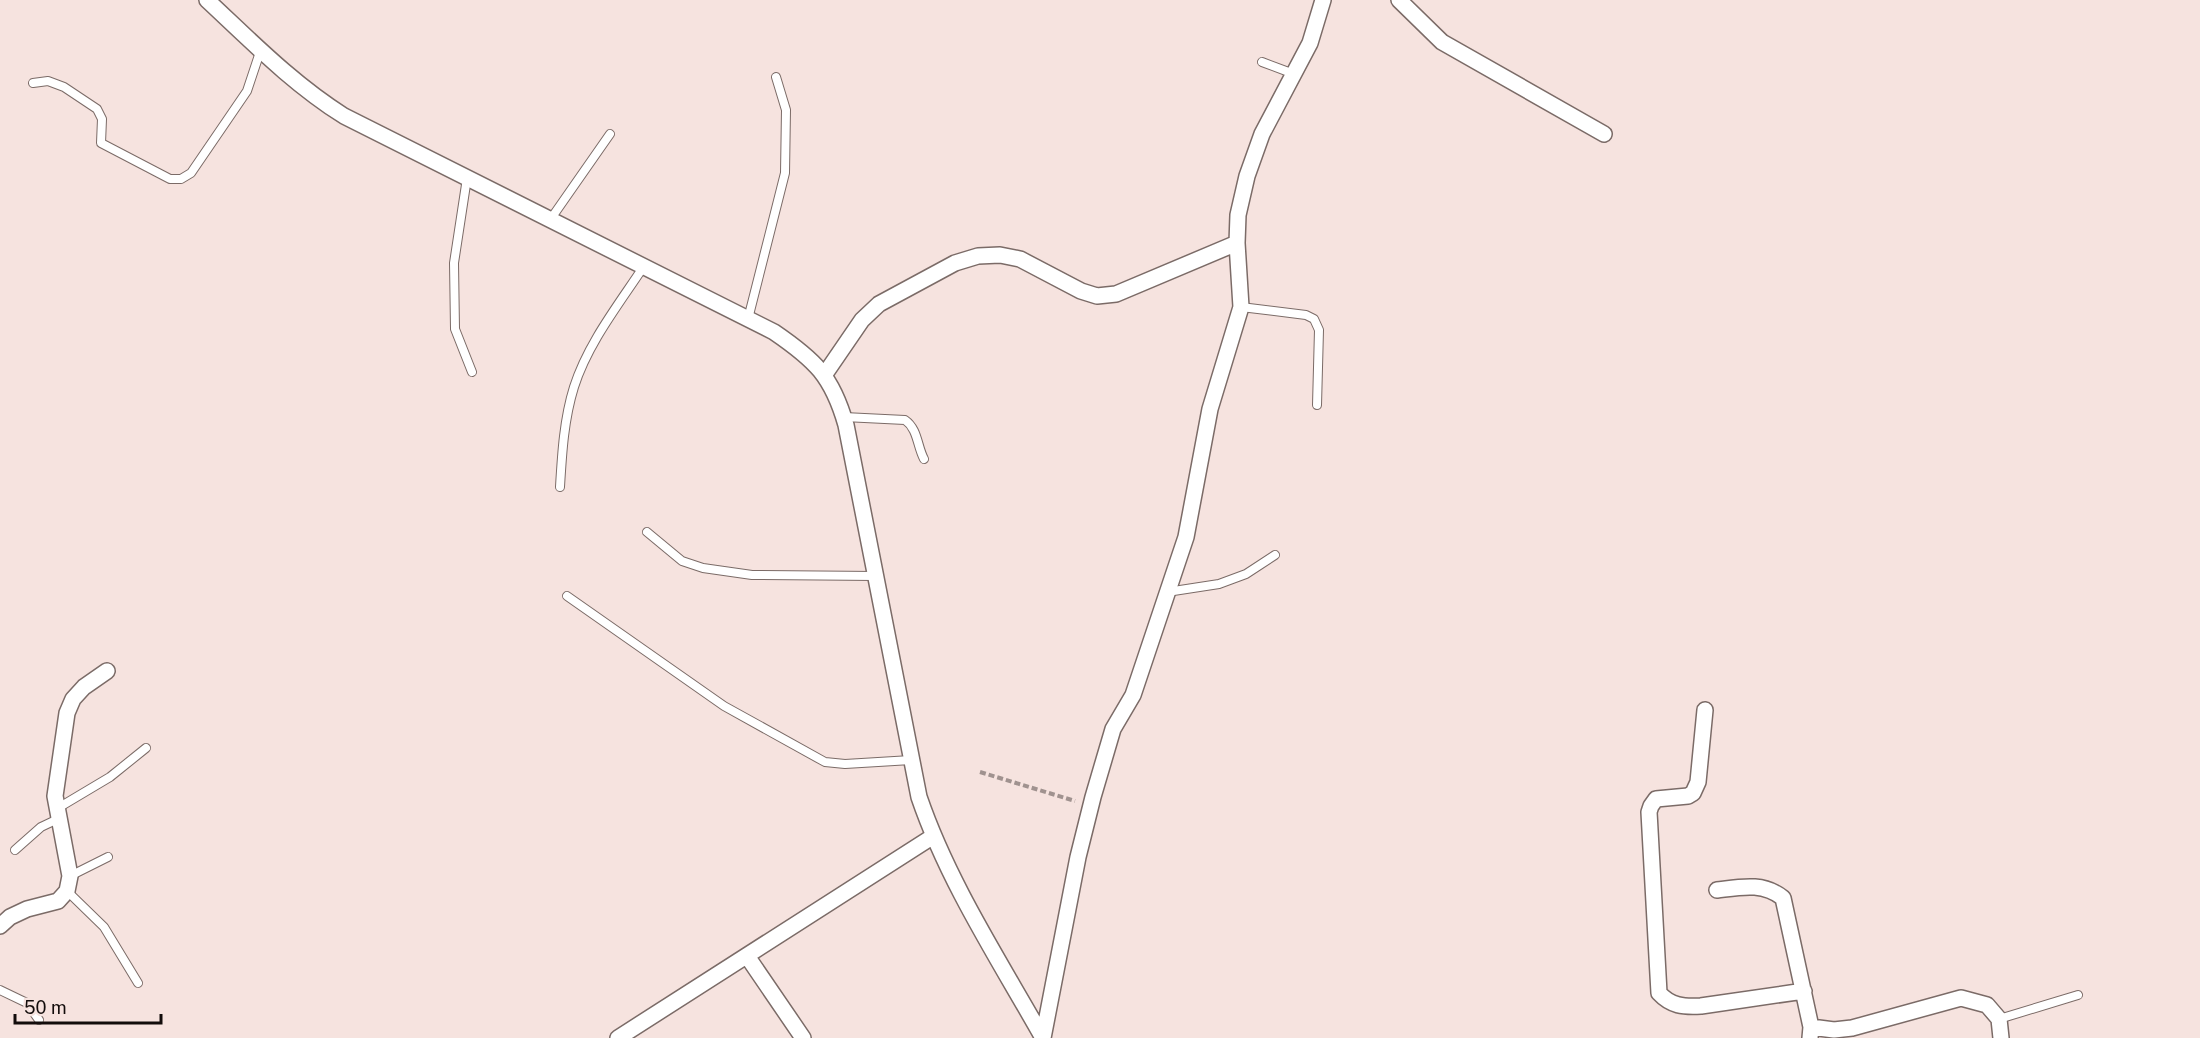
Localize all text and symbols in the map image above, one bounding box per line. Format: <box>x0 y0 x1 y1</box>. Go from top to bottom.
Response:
scale bar <box>15 987 160 1025</box>
text: 50 m <box>24 997 67 1018</box>

